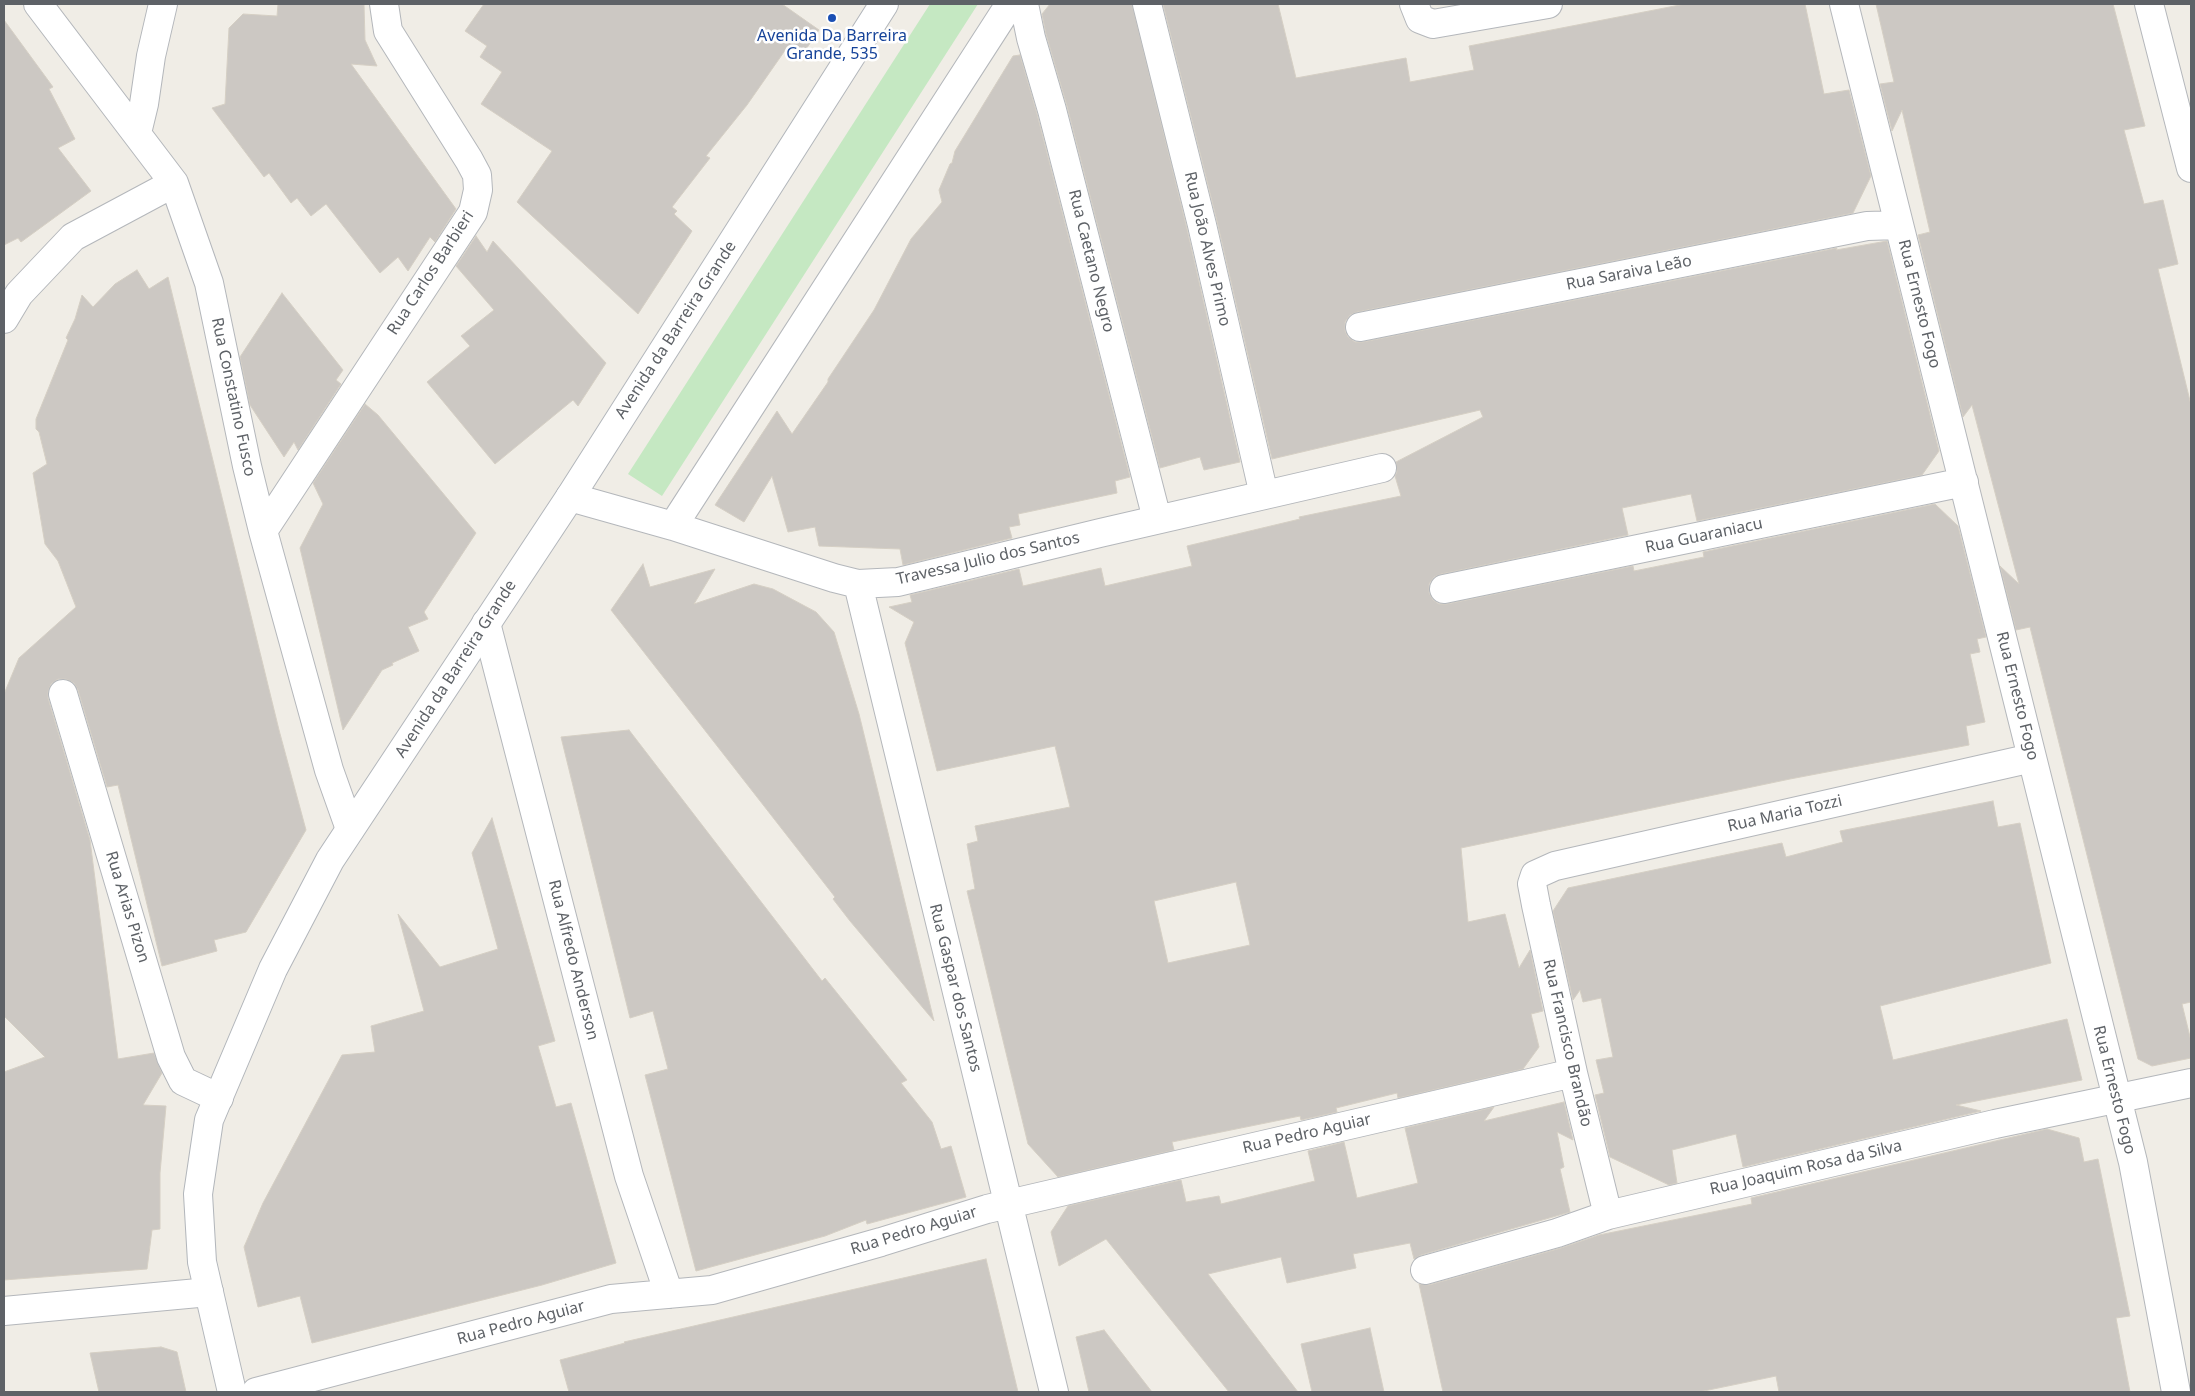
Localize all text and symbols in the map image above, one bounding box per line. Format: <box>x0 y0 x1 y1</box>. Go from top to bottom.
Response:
marker: Avenida Da Barreira Grande, 535 <box>826 12 838 24</box>
place label: Avenida Da Barreira Grande, 535 <box>757 26 907 64</box>
street label: Rua João Alves Primo <box>1180 170 1234 328</box>
street label: Rua Caetano Negro <box>1064 188 1118 334</box>
street label: Rua Carlos Barbieri <box>384 207 478 339</box>
street label: Avenida da Barreira Grande <box>611 238 741 422</box>
street label: Rua Ernesto Fogo <box>1894 238 1944 370</box>
street label: Rua Saraiva Leão <box>1565 251 1693 295</box>
street label: Rua Constatino Fusco <box>207 316 259 478</box>
street label: Rua Guaraniacu <box>1644 514 1764 558</box>
street label: Travessa Julio dos Santos <box>895 529 1081 589</box>
street label: Avenida da Barreira Grande <box>391 577 521 761</box>
street label: Rua Ernesto Fogo <box>1992 630 2042 762</box>
street label: Rua Maria Tozzi <box>1726 792 1844 836</box>
street label: Rua Arias Pizon <box>101 849 153 965</box>
street label: Rua Alfredo Anderson <box>544 878 602 1042</box>
street label: Rua Gaspar dos Santos <box>925 902 985 1074</box>
street label: Rua Francisco Brandão <box>1538 957 1596 1129</box>
street label: Rua Ernesto Fogo <box>2089 1024 2139 1156</box>
street label: Rua Pedro Aguiar <box>1241 1110 1373 1158</box>
street label: Rua Joaquim Rosa da Silva <box>1708 1137 1904 1199</box>
street label: Rua Pedro Aguiar <box>848 1203 980 1259</box>
street label: Rua Pedro Aguiar <box>455 1297 587 1349</box>

